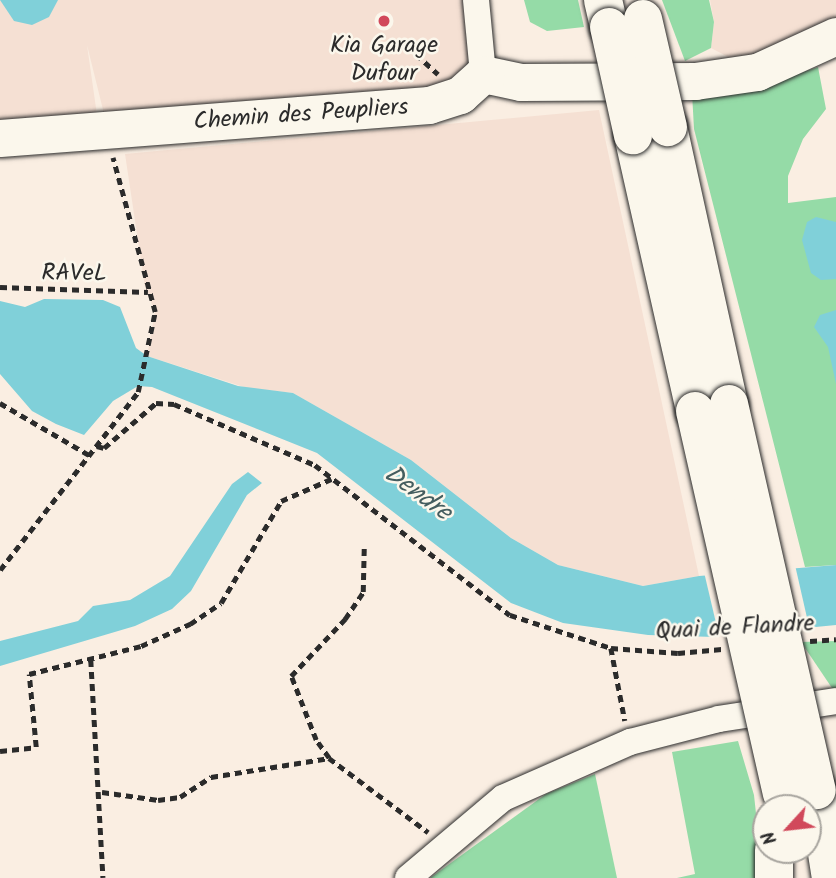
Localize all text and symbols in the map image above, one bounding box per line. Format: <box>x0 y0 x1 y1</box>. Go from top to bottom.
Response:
marker: Kia Garage Dufour <box>376 13 392 29</box>
place label: Kia Garage Dufour <box>330 32 438 88</box>
street label: Chemin des Peupliers <box>193 93 409 137</box>
street label: RAVeL <box>41 259 107 289</box>
water label: Dendre <box>377 459 457 529</box>
street label: Quai de Flandre <box>655 609 815 647</box>
north arrow <box>752 794 822 864</box>
text: N <box>754 825 786 850</box>

